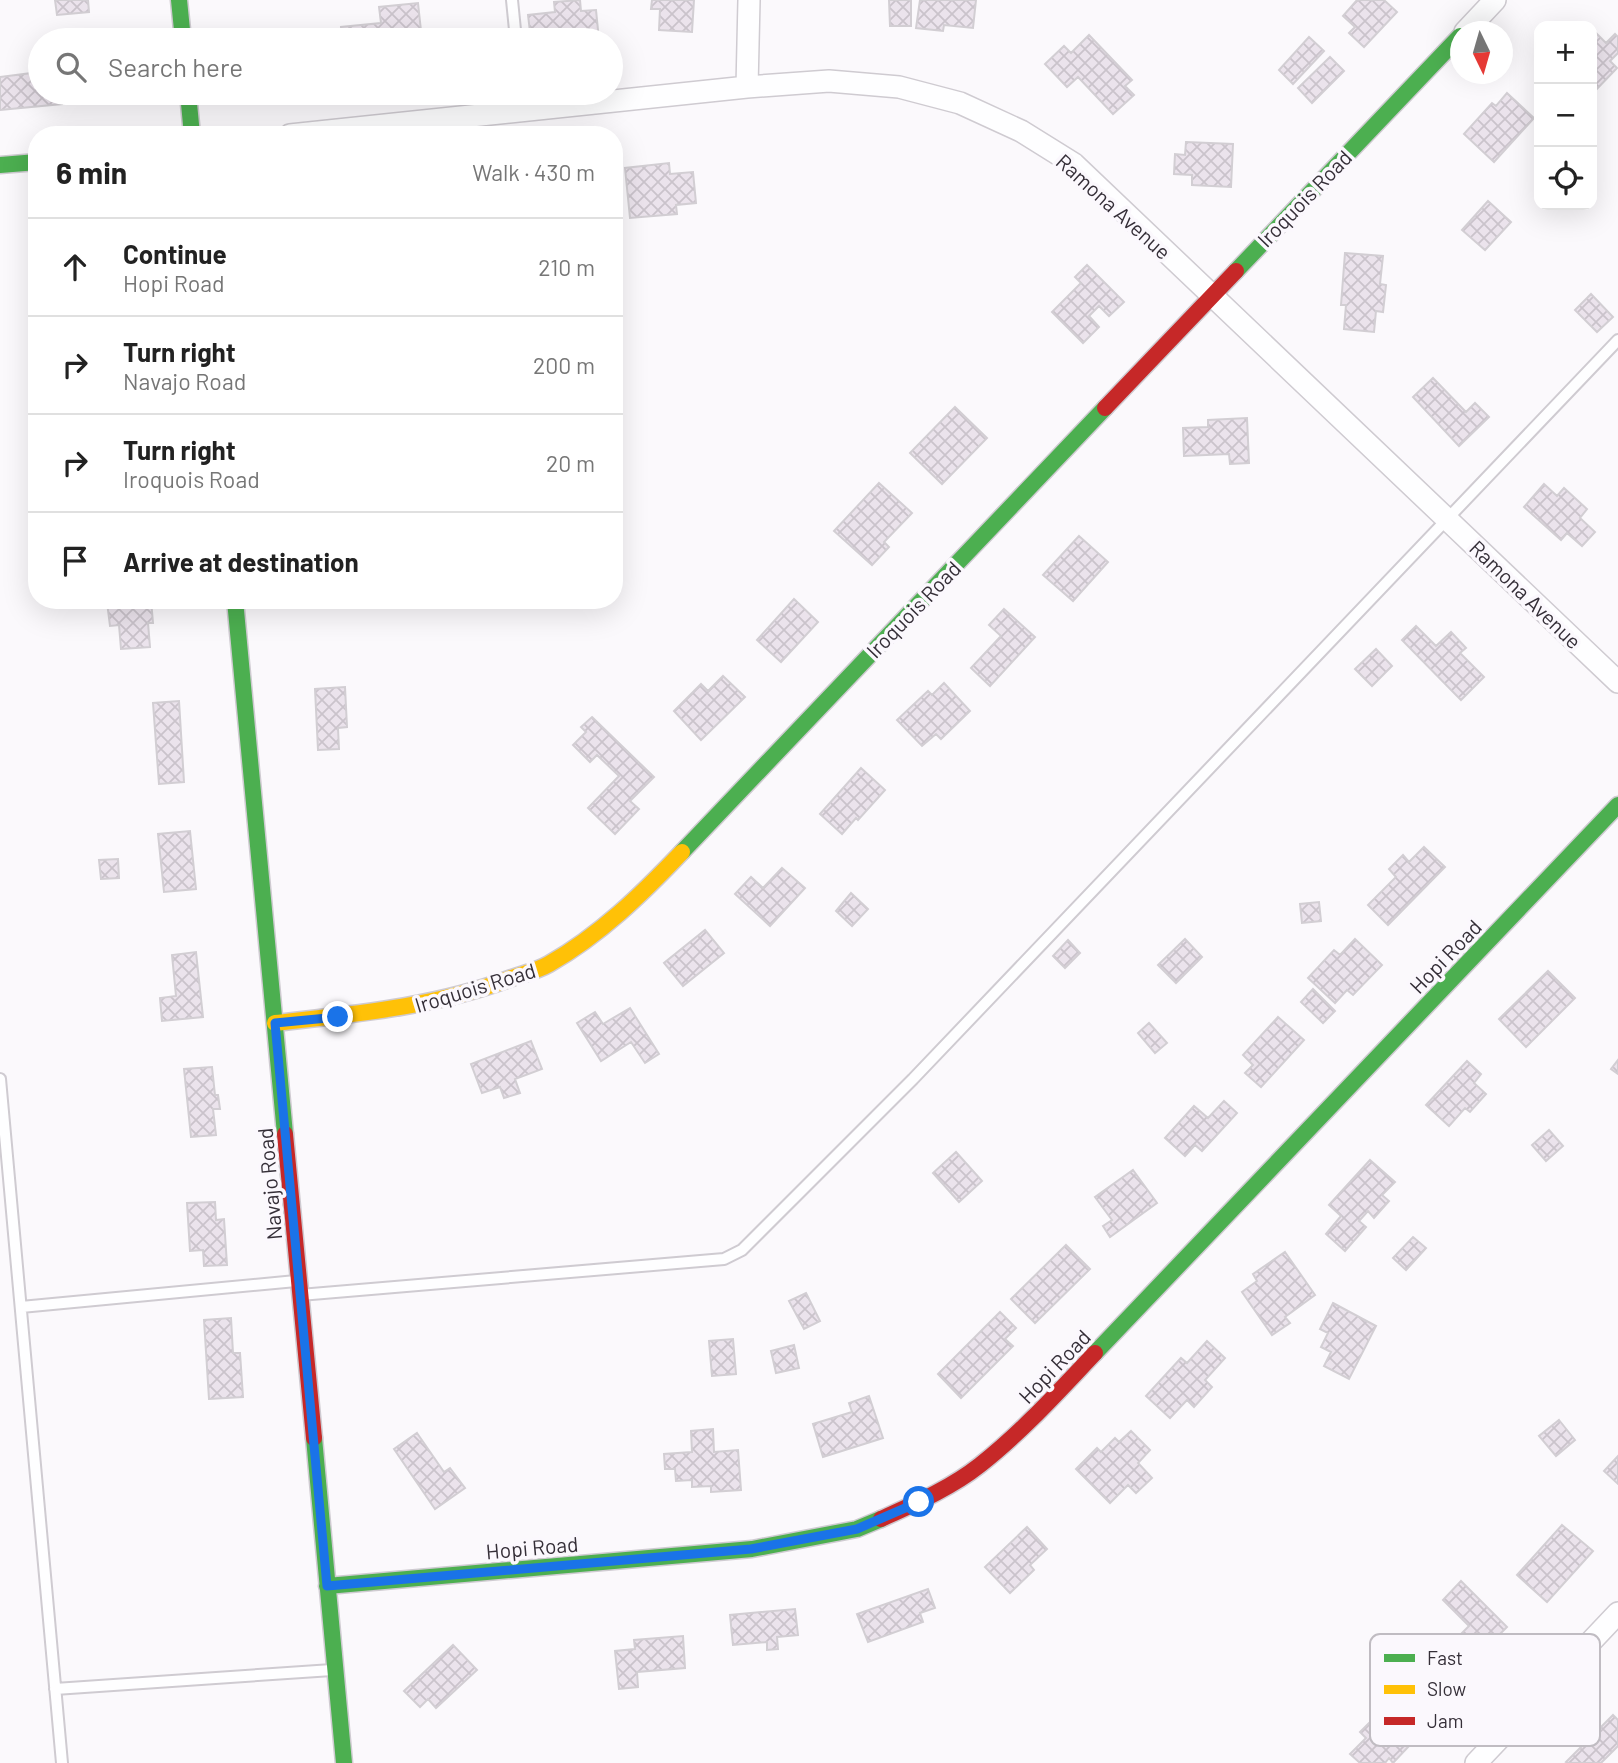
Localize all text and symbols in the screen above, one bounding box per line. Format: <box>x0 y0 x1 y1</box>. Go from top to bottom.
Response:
north arrow <box>1450 21 1513 84</box>
map controls <box>1534 21 1597 210</box>
button: + <box>1534 21 1597 84</box>
search box <box>28 28 623 105</box>
icon: search <box>52 48 90 86</box>
text: Search here <box>108 51 243 82</box>
button: − <box>1534 84 1597 147</box>
street label: Iroquois Road <box>1252 144 1356 252</box>
button: locate <box>1534 147 1597 210</box>
street label: Ramona Avenue <box>1052 148 1176 264</box>
text: 6 min <box>56 154 127 190</box>
text: Walk · 430 m <box>472 158 595 186</box>
text: Continue <box>123 238 227 269</box>
icon: ahead <box>56 248 94 286</box>
text: 210 m <box>538 253 595 281</box>
text: Hopi Road <box>123 269 225 297</box>
text: Turn right <box>123 336 236 367</box>
icon: right <box>56 346 94 384</box>
text: 200 m <box>533 351 595 379</box>
text: Navajo Road <box>123 367 246 395</box>
text: Turn right <box>123 434 236 465</box>
icon: right <box>56 444 94 482</box>
text: 20 m <box>546 449 595 477</box>
text: Iroquois Road <box>123 465 260 493</box>
street label: Ramona Avenue <box>1465 535 1587 653</box>
icon: arrive <box>56 542 94 580</box>
text: Arrive at destination <box>123 546 359 577</box>
street label: Iroquois Road <box>861 555 965 663</box>
street label: Hopi Road <box>1404 914 1486 998</box>
street label: Iroquois Road <box>412 957 538 1017</box>
route end <box>322 1001 353 1032</box>
street label: Navajo Road <box>252 1127 286 1241</box>
street label: Hopi Road <box>1013 1324 1095 1408</box>
route start <box>903 1486 934 1517</box>
street label: Hopi Road <box>485 1531 579 1563</box>
legend <box>1370 1634 1600 1746</box>
text: Fast <box>1427 1646 1463 1669</box>
text: Slow <box>1427 1677 1466 1700</box>
text: Jam <box>1427 1709 1463 1732</box>

